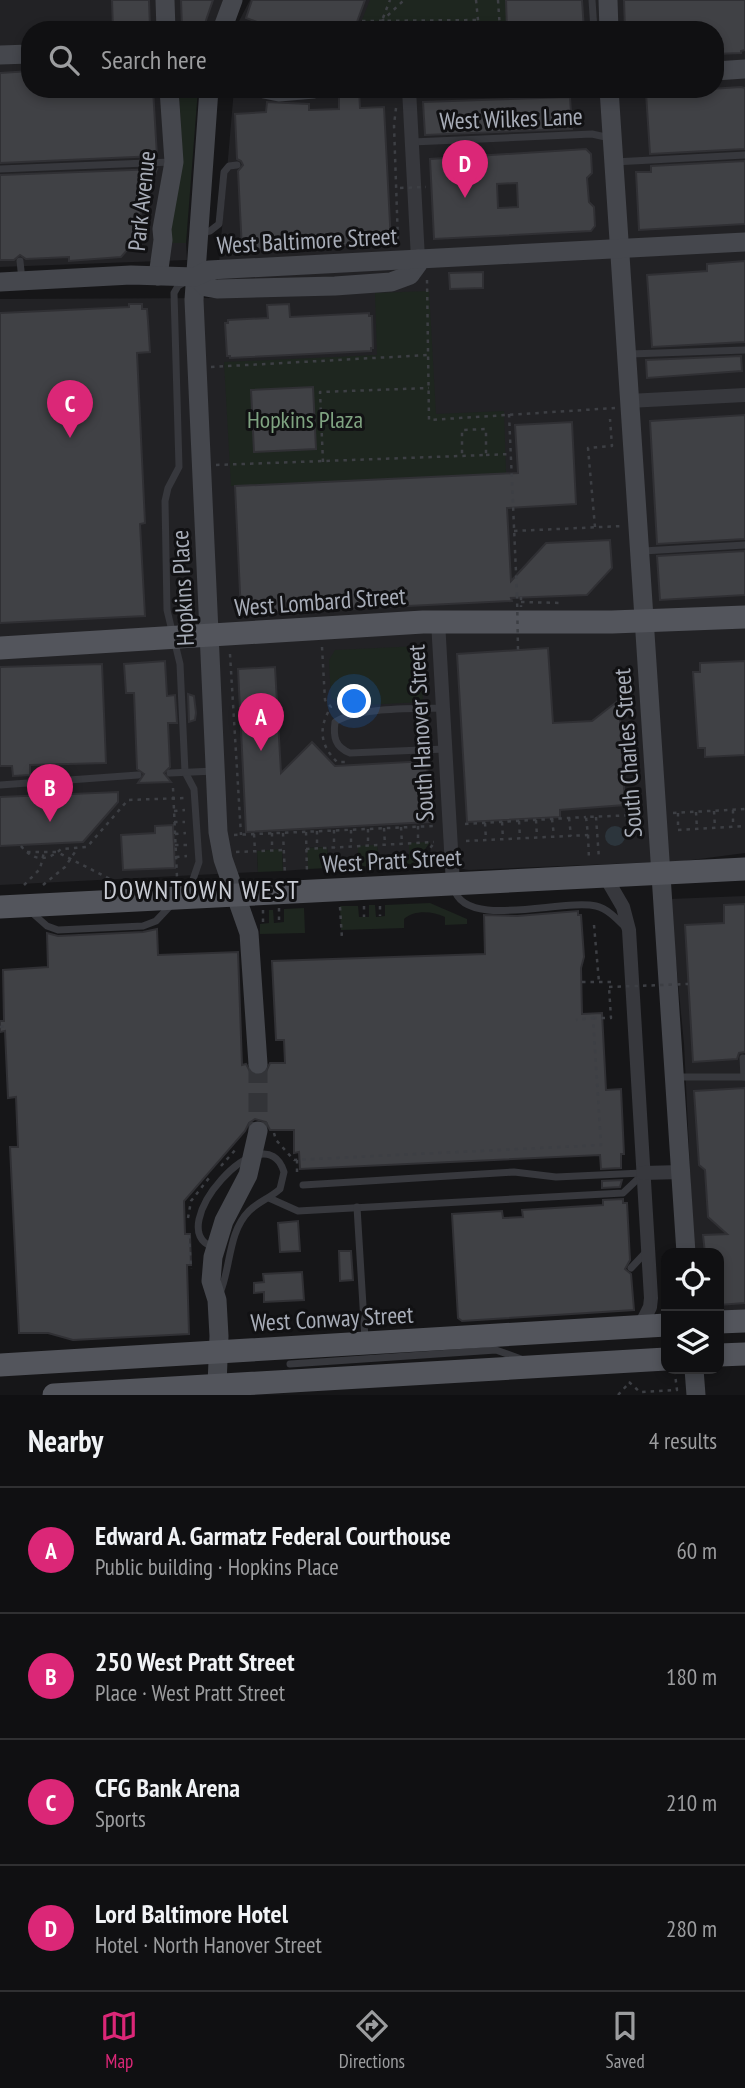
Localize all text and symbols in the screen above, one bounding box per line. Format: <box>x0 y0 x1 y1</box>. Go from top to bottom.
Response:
search box <box>21 21 724 98</box>
icon: search <box>45 41 83 79</box>
text: Search here <box>101 43 207 76</box>
street label: West Wilkes Lane <box>439 101 583 136</box>
pin: D <box>442 140 488 198</box>
street label: Park Avenue <box>121 149 162 252</box>
street label: West Baltimore Street <box>216 220 398 261</box>
pin: C <box>47 380 93 438</box>
park label: Hopkins Plaza <box>247 404 363 435</box>
street label: Hopkins Place <box>164 529 201 647</box>
street label: West Lombard Street <box>233 580 407 623</box>
street label: South Hanover Street <box>400 643 441 822</box>
street label: South Charles Street <box>606 667 649 839</box>
your location <box>337 684 371 718</box>
pin: A <box>238 693 284 751</box>
pin: B <box>27 764 73 822</box>
street label: West Pratt Street <box>322 841 463 880</box>
district label: DOWNTOWN WEST <box>103 873 301 906</box>
map controls <box>661 1248 724 1374</box>
button: locate <box>661 1248 724 1311</box>
street label: West Conway Street <box>250 1299 415 1338</box>
button: layers <box>661 1311 724 1374</box>
text: Nearby <box>28 1421 103 1460</box>
text: 4 results <box>649 1426 717 1455</box>
text: Edward A. Garmatz Federal Courthouse <box>95 1519 451 1552</box>
text: A <box>45 1536 57 1565</box>
text: 60 m <box>676 1536 717 1565</box>
text: Public building · Hopkins Place <box>95 1552 339 1581</box>
text: 250 West Pratt Street <box>95 1645 295 1678</box>
text: B <box>45 1662 57 1691</box>
text: 180 m <box>666 1662 717 1691</box>
text: Place · West Pratt Street <box>95 1678 285 1707</box>
text: CFG Bank Arena <box>95 1771 240 1804</box>
text: C <box>46 1788 56 1817</box>
text: 210 m <box>666 1788 717 1817</box>
text: Sports <box>95 1804 146 1833</box>
text: Lord Baltimore Hotel <box>95 1897 288 1930</box>
text: D <box>45 1914 57 1943</box>
text: 280 m <box>666 1914 717 1943</box>
text: Hotel · North Hanover Street <box>95 1930 322 1959</box>
tab: Map <box>100 2007 138 2073</box>
tab: Directions <box>339 2007 405 2073</box>
tab: Saved <box>606 2007 645 2073</box>

